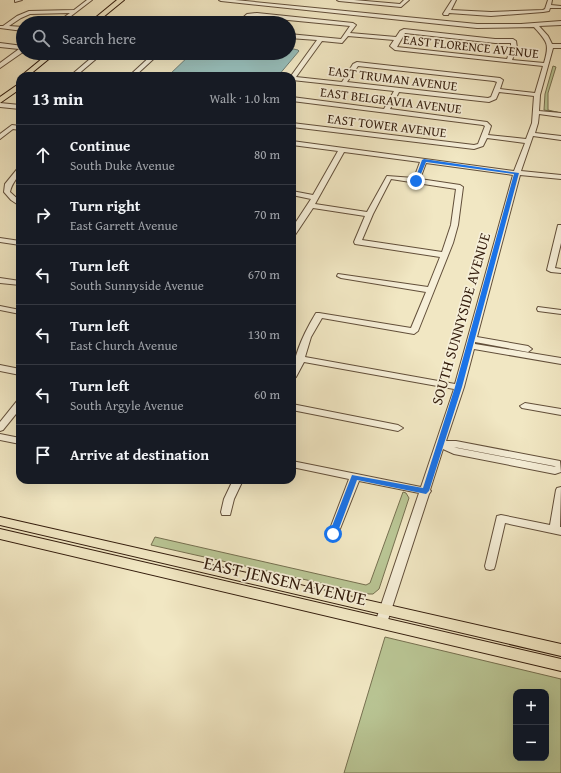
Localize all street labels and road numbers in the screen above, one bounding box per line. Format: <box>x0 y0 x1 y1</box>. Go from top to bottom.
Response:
street label: EAST FLORENCE AVENUE <box>402 30 540 63</box>
street label: EAST TRUMAN AVENUE <box>327 61 459 96</box>
street label: EAST BELGRAVIA AVENUE <box>319 82 463 119</box>
street label: EAST TOWER AVENUE <box>326 109 448 142</box>
street label: SOUTH SUNNYSIDE AVENUE <box>426 230 495 407</box>
street label: EAST JENSEN AVENUE <box>201 549 369 612</box>

